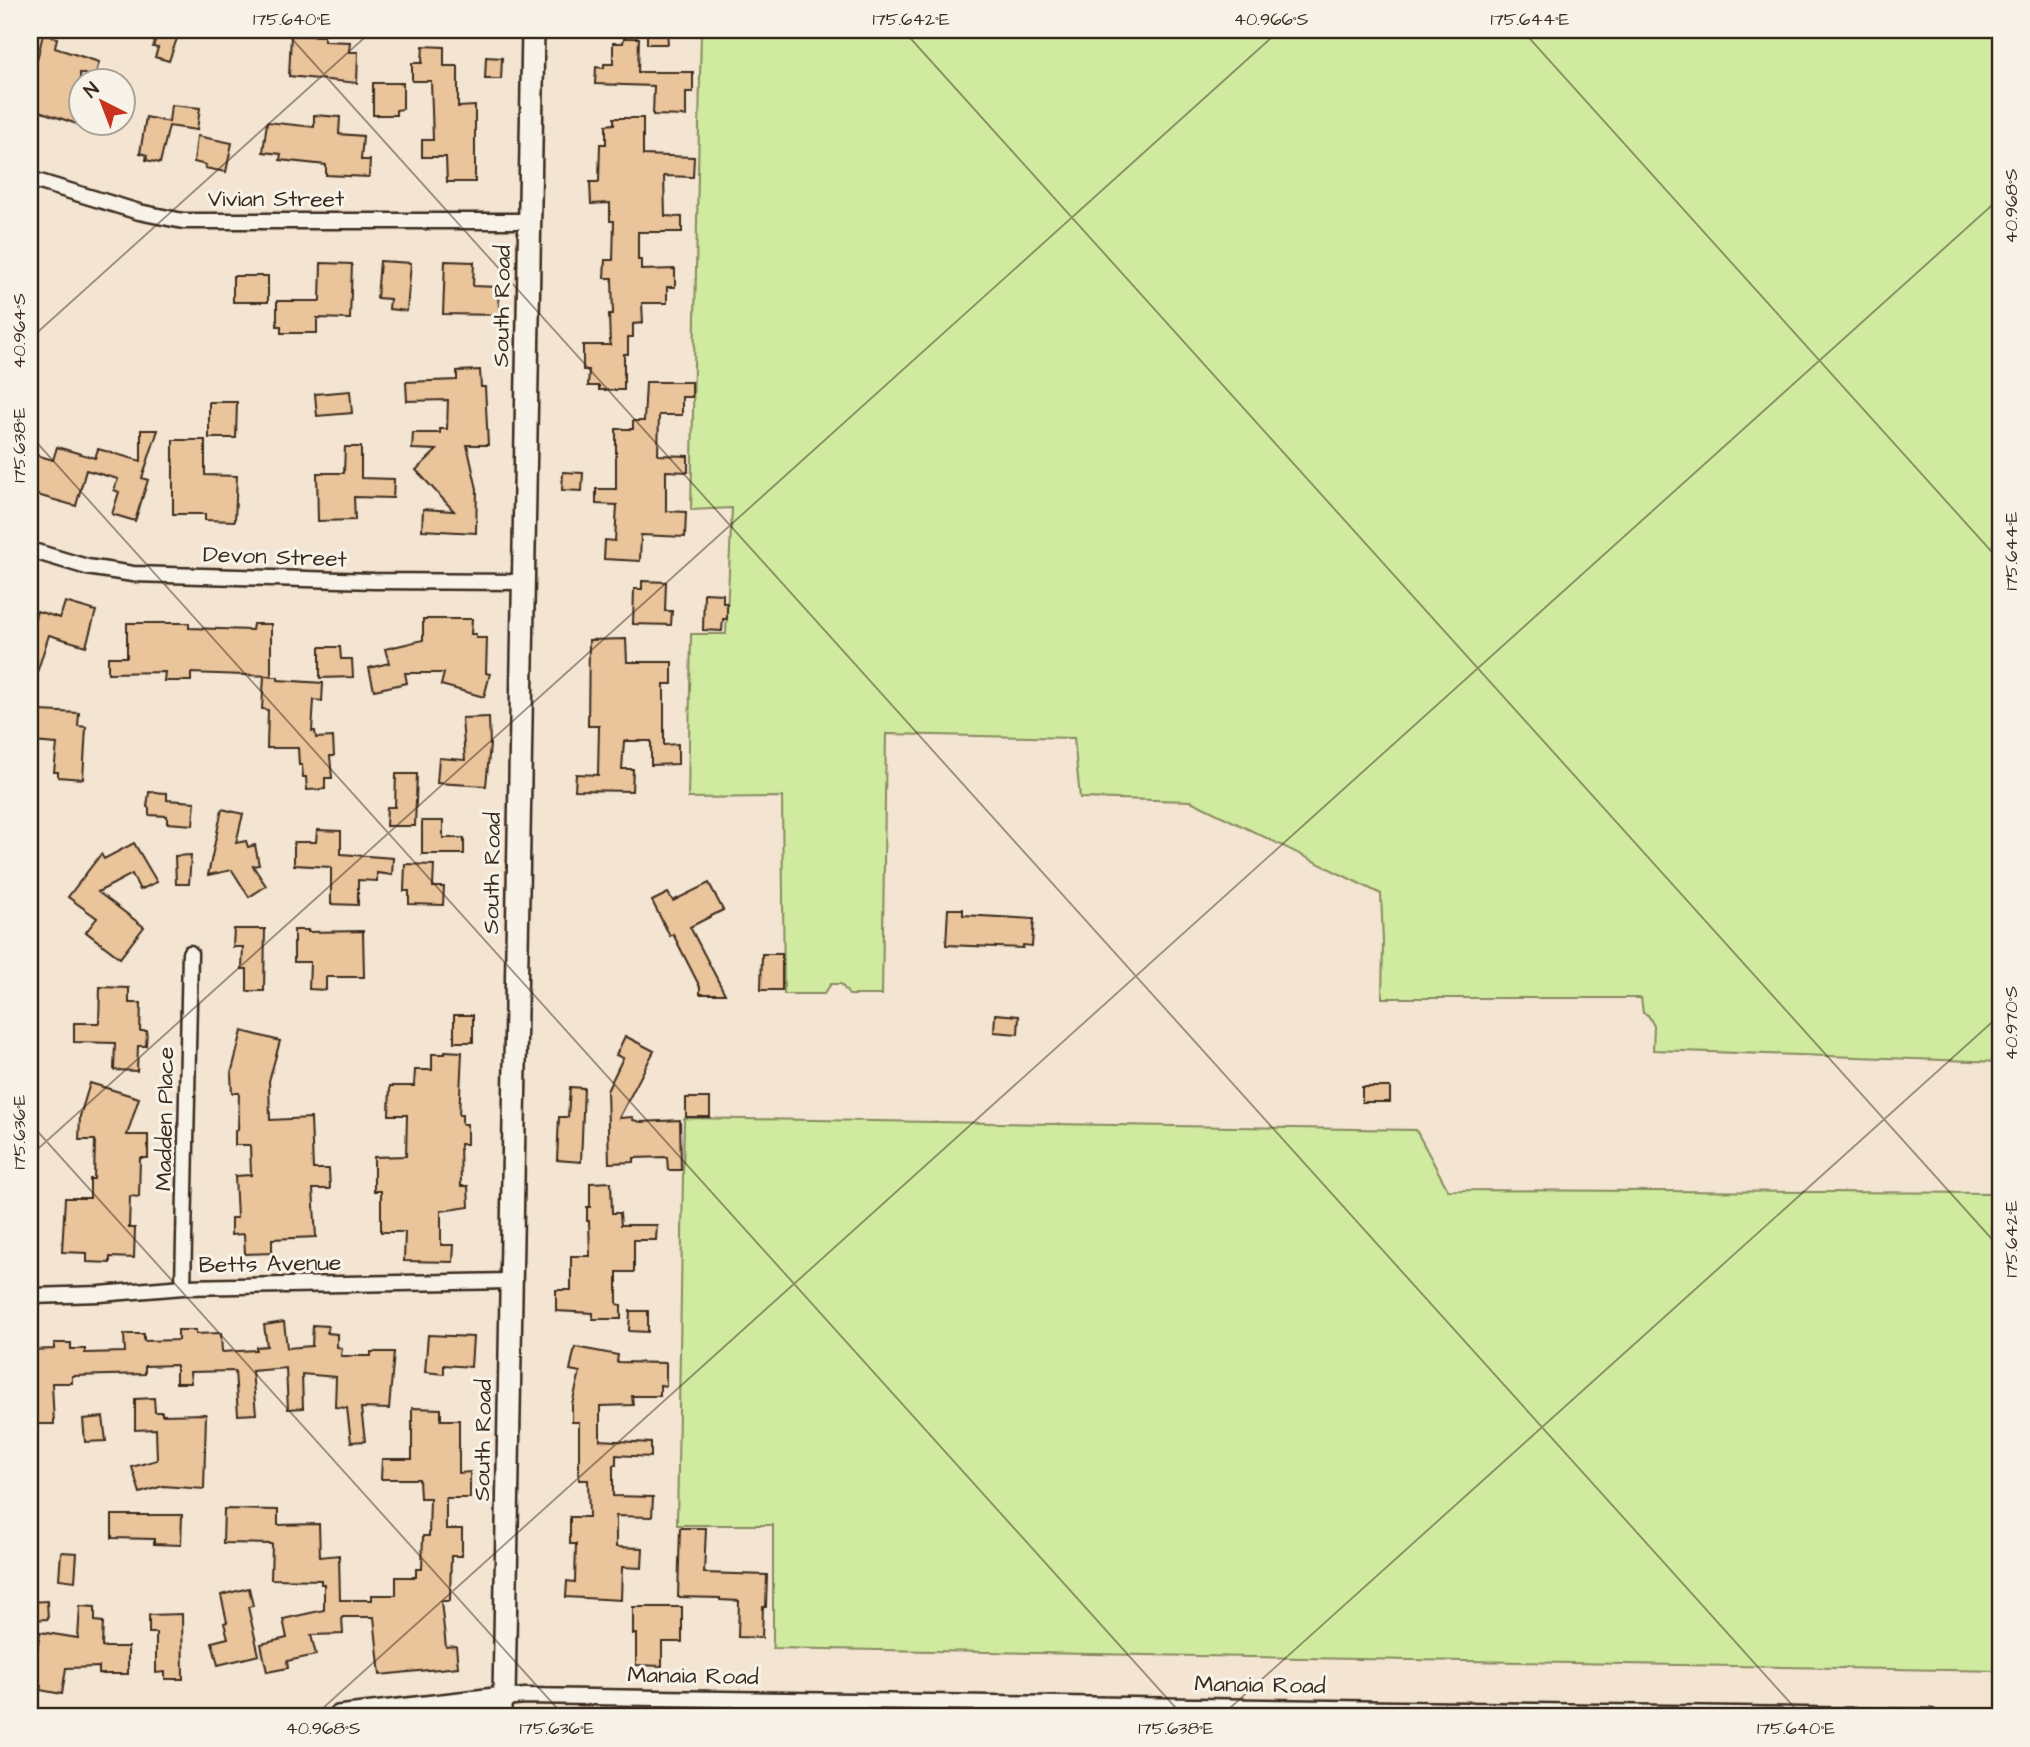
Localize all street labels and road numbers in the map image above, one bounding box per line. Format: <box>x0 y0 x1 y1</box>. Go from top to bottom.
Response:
street label: Vivian Street <box>208 183 345 215</box>
street label: South Road <box>485 244 519 367</box>
street label: Devon Street <box>203 538 348 576</box>
street label: South Road <box>475 811 509 934</box>
street label: Madden Place <box>148 1047 182 1192</box>
street label: Betts Avenue <box>198 1247 342 1281</box>
street label: South Road <box>466 1378 500 1501</box>
street label: Manaia Road <box>627 1659 759 1693</box>
street label: Manaia Road <box>1194 1668 1326 1702</box>

